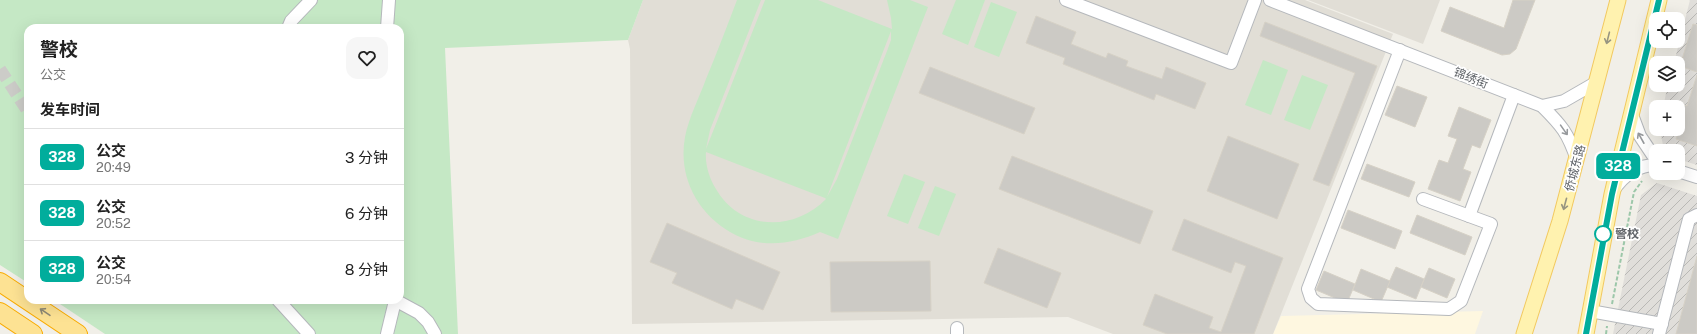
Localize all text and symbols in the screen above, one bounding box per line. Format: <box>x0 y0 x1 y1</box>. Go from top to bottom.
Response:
map controls <box>1649 12 1685 180</box>
button: locate <box>1649 12 1685 48</box>
one-way arrow <box>1604 31 1611 44</box>
button: heart <box>346 37 388 79</box>
text: 警校 <box>40 38 78 60</box>
button: layers <box>1649 56 1685 92</box>
street label: 锦绣街 <box>1452 65 1490 91</box>
text: 公交 <box>40 67 66 82</box>
button: + <box>1649 100 1685 136</box>
text: 发车时间 <box>40 101 100 118</box>
one-way arrow <box>1560 124 1568 135</box>
one-way arrow <box>1637 132 1644 144</box>
text: 公交 <box>96 142 126 159</box>
street label: 侨城东路 <box>1562 143 1588 193</box>
button: − <box>1649 144 1685 180</box>
text: 328 <box>48 149 76 165</box>
text: 3 分钟 <box>345 149 388 166</box>
line badge: 328 <box>1595 153 1641 179</box>
text: 328 <box>1604 158 1632 174</box>
text: 20:49 <box>96 160 131 175</box>
text: 公交 <box>96 198 126 215</box>
one-way arrow <box>1561 198 1568 211</box>
text: 328 <box>48 205 76 221</box>
text: 6 分钟 <box>345 205 388 222</box>
text: 20:52 <box>96 216 131 231</box>
marker: 警校 <box>1594 225 1612 243</box>
place label: 警校 <box>1615 227 1639 241</box>
text: 公交 <box>96 254 126 271</box>
text: 328 <box>48 261 76 277</box>
text: 8 分钟 <box>345 261 388 278</box>
text: 20:54 <box>96 272 131 287</box>
one-way arrow <box>39 308 51 316</box>

